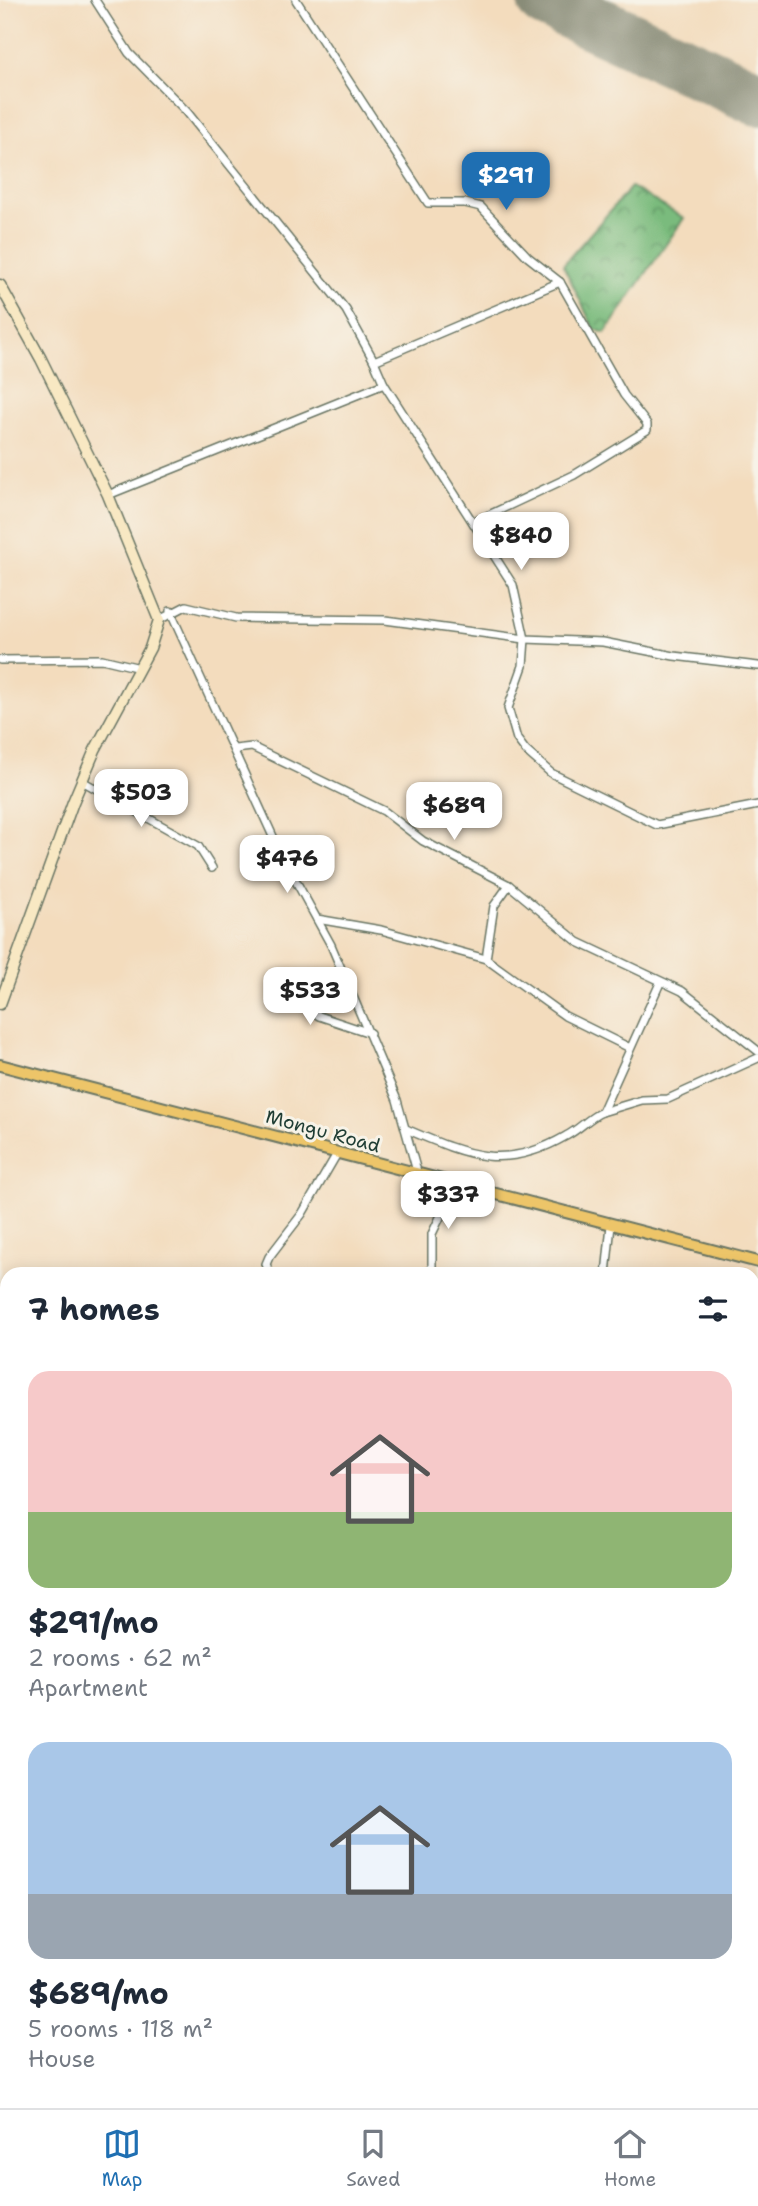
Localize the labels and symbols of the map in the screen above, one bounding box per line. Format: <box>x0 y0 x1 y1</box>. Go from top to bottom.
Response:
pin: $291 <box>465 152 547 212</box>
pin: $840 <box>480 512 562 572</box>
pin: $503 <box>100 770 182 829</box>
pin: $689 <box>413 782 495 842</box>
pin: $476 <box>246 836 328 895</box>
pin: $533 <box>269 968 351 1027</box>
street label: Mongu Road <box>263 1104 383 1158</box>
pin: $337 <box>407 1172 489 1231</box>

